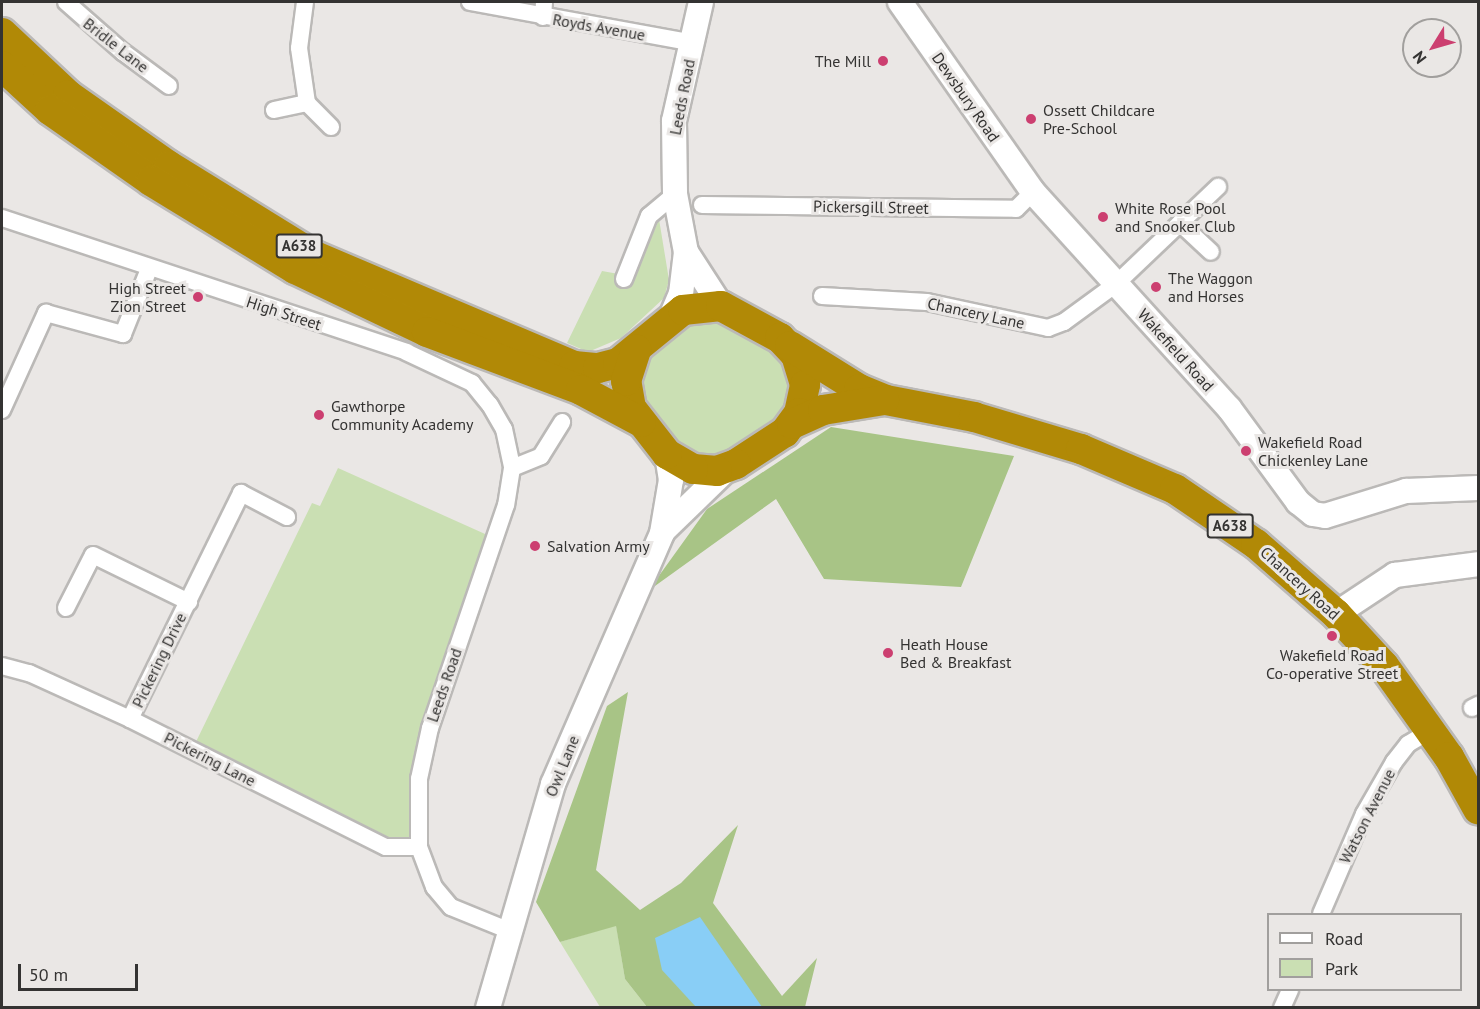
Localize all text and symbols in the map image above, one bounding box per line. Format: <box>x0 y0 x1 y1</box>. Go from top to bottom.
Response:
street label: Royds Avenue <box>551 9 647 45</box>
street label: Bridle Lane <box>80 14 152 76</box>
north arrow <box>1402 18 1462 78</box>
text: N <box>1408 47 1430 68</box>
street label: Dewsbury Road <box>928 48 1004 146</box>
place label: The Mill <box>815 51 871 71</box>
marker: The Mill <box>876 54 890 68</box>
street label: Leeds Road <box>665 57 699 137</box>
place label: Ossett Childcare Pre-School <box>1043 100 1155 138</box>
marker: Ossett Childcare Pre-School <box>1024 112 1038 126</box>
street label: Pickersgill Street <box>813 196 929 218</box>
place label: White Rose Pool and Snooker Club <box>1115 198 1235 236</box>
marker: White Rose Pool and Snooker Club <box>1096 210 1110 224</box>
road number: A638 <box>275 234 323 258</box>
place label: The Waggon and Horses <box>1168 268 1253 306</box>
place label: High Street Zion Street <box>108 278 186 316</box>
marker: The Waggon and Horses <box>1149 280 1163 294</box>
marker: High Street Zion Street <box>191 290 205 304</box>
street label: High Street <box>244 292 324 334</box>
street label: Chancery Lane <box>925 293 1027 333</box>
street label: Wakefield Road <box>1134 305 1218 395</box>
place label: Gawthorpe Community Academy <box>331 396 474 434</box>
marker: Gawthorpe Community Academy <box>312 408 326 422</box>
place label: Wakefield Road Chickenley Lane <box>1258 432 1369 470</box>
marker: Wakefield Road Chickenley Lane <box>1239 444 1253 458</box>
road number: A638 <box>1206 514 1254 538</box>
place label: Salvation Army <box>547 536 650 556</box>
marker: Salvation Army <box>528 539 542 553</box>
street label: Chancery Road <box>1256 542 1344 624</box>
street label: Pickering Drive <box>128 609 190 711</box>
marker: Wakefield Road Co-operative Street <box>1325 629 1339 643</box>
place label: Heath House Bed & Breakfast <box>900 634 1011 672</box>
place label: Wakefield Road Co-operative Street <box>1266 645 1398 683</box>
street label: Leeds Road <box>422 646 466 724</box>
marker: Heath House Bed & Breakfast <box>881 646 895 660</box>
street label: Pickering Lane <box>161 728 259 790</box>
street label: Owl Lane <box>541 733 583 799</box>
street label: Watson Avenue <box>1335 765 1399 867</box>
legend <box>1267 913 1462 991</box>
text: Road <box>1325 927 1363 950</box>
scale bar <box>21 952 141 990</box>
text: Park <box>1325 957 1358 980</box>
text: 50 m <box>29 963 68 986</box>

